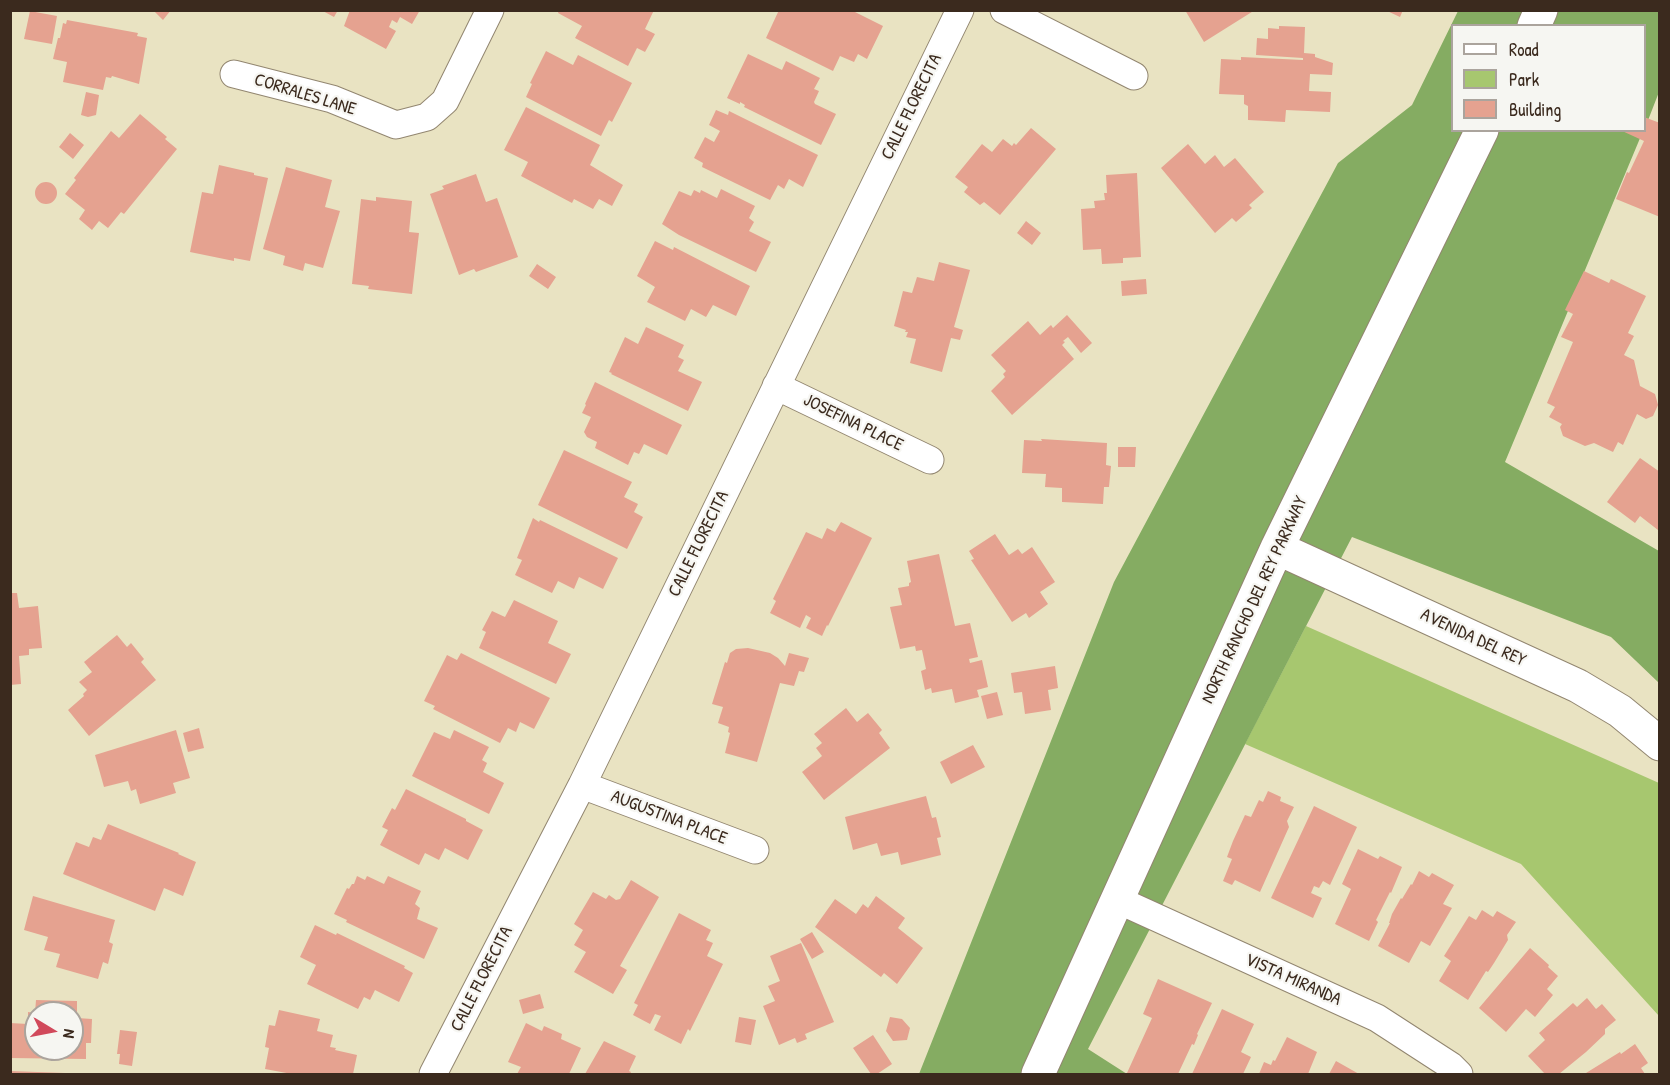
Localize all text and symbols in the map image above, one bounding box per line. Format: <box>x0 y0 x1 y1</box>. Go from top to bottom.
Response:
legend <box>1451 24 1646 132</box>
text: Road <box>1509 37 1539 62</box>
street label: CALLE FLORECITA <box>877 51 947 163</box>
text: Park <box>1509 67 1539 92</box>
street label: CORRALES LANE <box>252 69 358 121</box>
text: Building <box>1509 97 1561 122</box>
street label: JOSEFINA PLACE <box>800 390 906 456</box>
street label: CALLE FLORECITA <box>664 488 734 600</box>
street label: NORTH RANCHO DEL REY PARKWAY <box>1197 493 1313 707</box>
street label: AVENIDA DEL REY <box>1417 604 1529 672</box>
street label: AUGUSTINA PLACE <box>608 786 730 850</box>
street label: CALLE FLORECITA <box>446 923 518 1035</box>
street label: VISTA MIRANDA <box>1242 949 1344 1011</box>
north arrow <box>24 1001 84 1061</box>
text: N <box>58 1028 81 1040</box>

